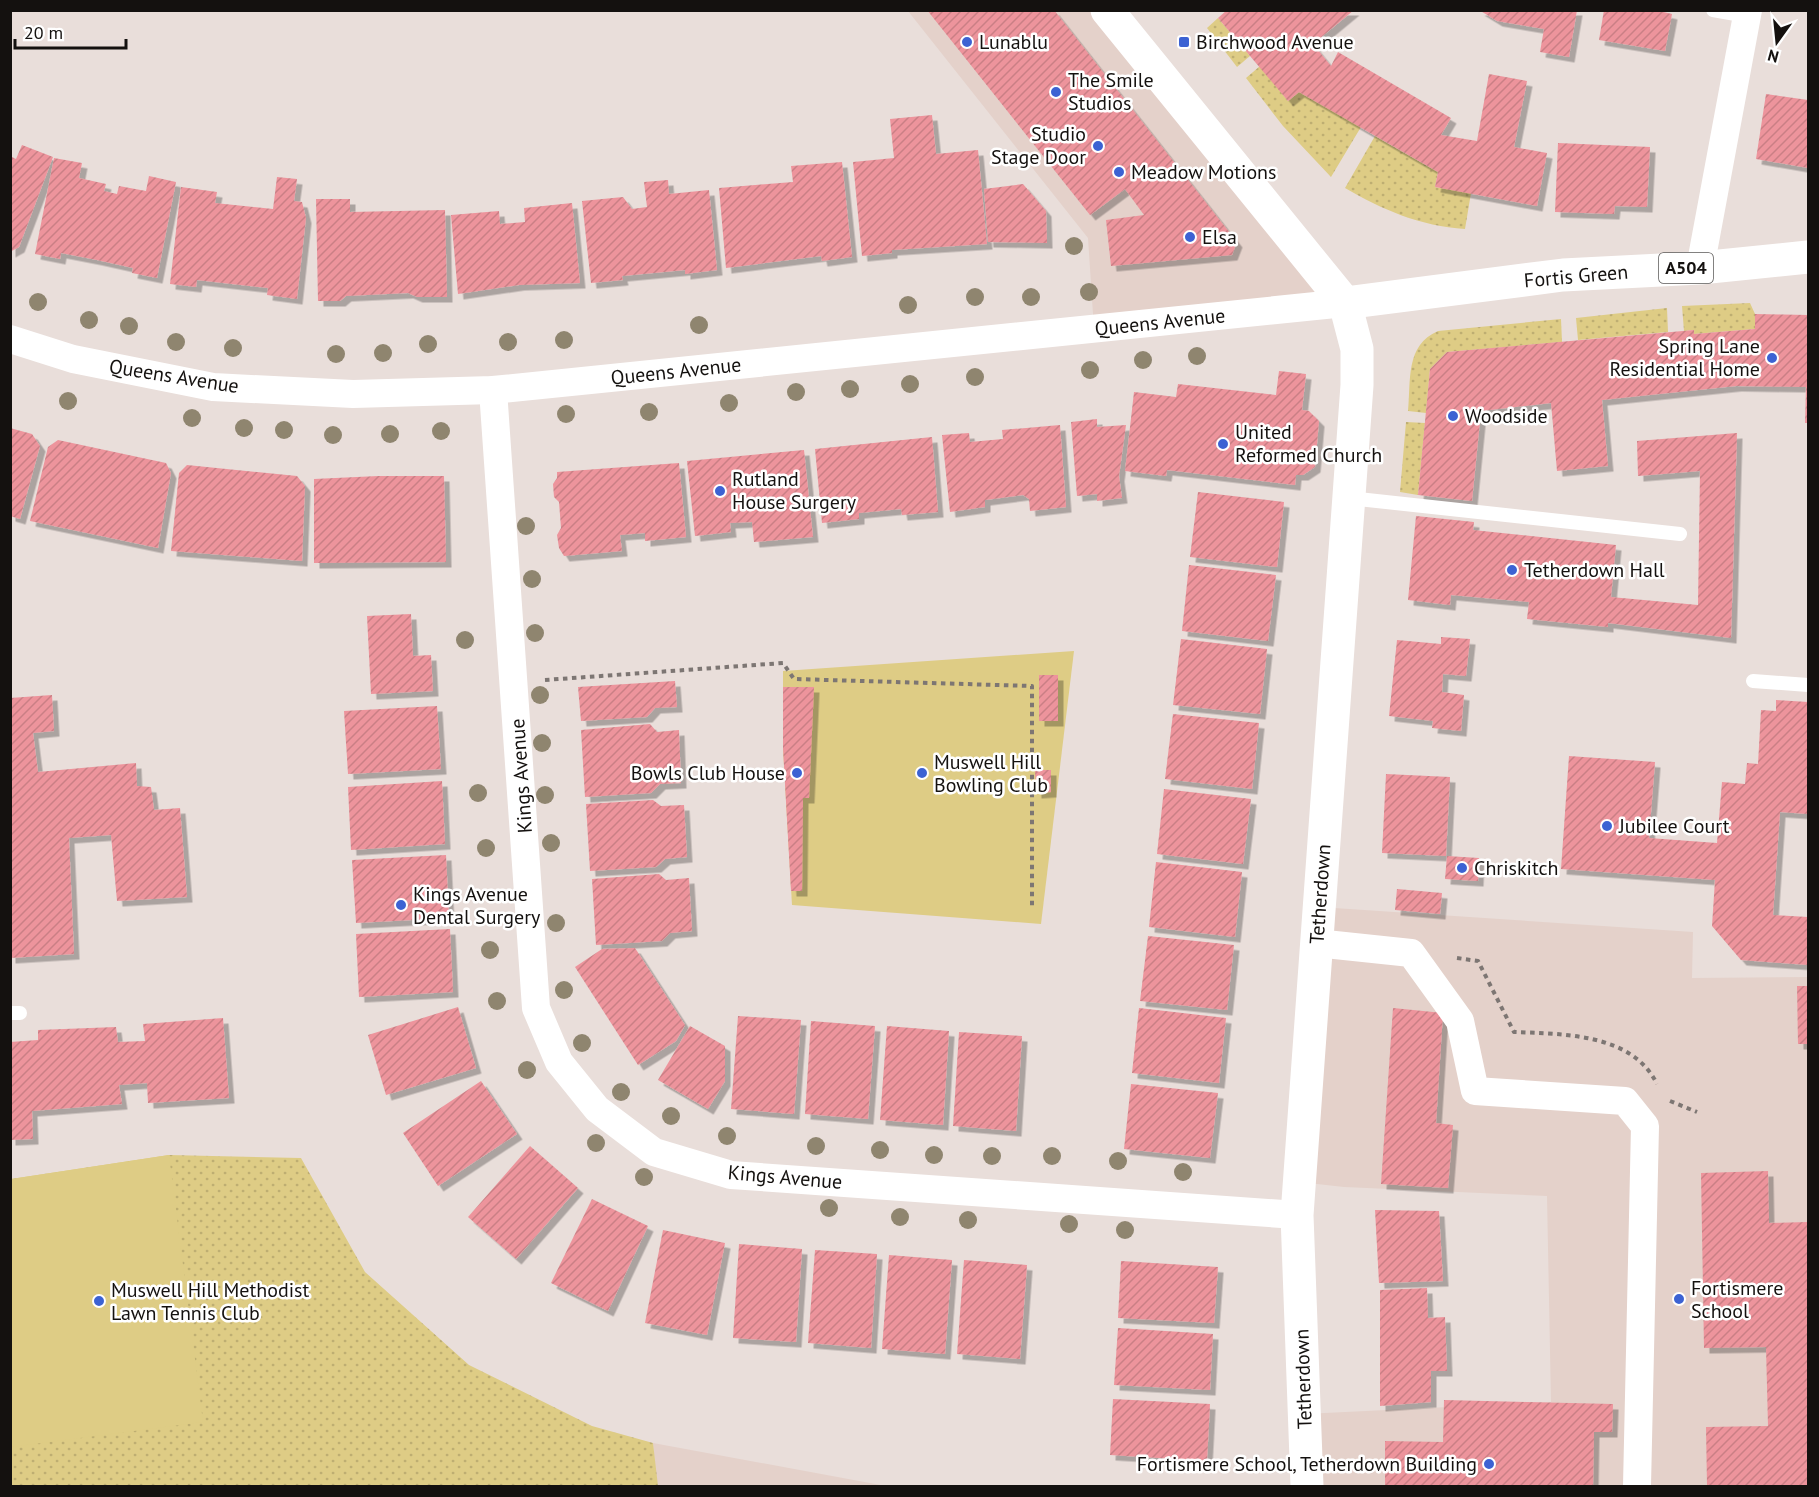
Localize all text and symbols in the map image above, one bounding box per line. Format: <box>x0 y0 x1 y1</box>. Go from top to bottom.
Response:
scale bar <box>15 12 126 50</box>
north arrow <box>1747 12 1807 72</box>
text: 20 m <box>24 21 63 44</box>
place label: Lunablu <box>979 29 1048 55</box>
place label: Birchwood Avenue <box>1196 29 1354 55</box>
marker: Lunablu <box>960 35 974 49</box>
marker: Birchwood Avenue <box>1177 35 1191 49</box>
text: N <box>1765 45 1781 68</box>
place label: The Smile Studios <box>1068 67 1154 116</box>
marker: The Smile Studios <box>1049 85 1063 99</box>
place label: Studio Stage Door <box>991 121 1086 170</box>
marker: Studio Stage Door <box>1091 139 1105 153</box>
place label: Meadow Motions <box>1131 159 1276 185</box>
marker: Meadow Motions <box>1112 165 1126 179</box>
place label: Elsa <box>1202 224 1237 250</box>
marker: Elsa <box>1183 230 1197 244</box>
road number: A504 <box>1659 253 1713 283</box>
street label: Fortis Green <box>1523 258 1629 294</box>
street label: Queens Avenue <box>1093 302 1227 342</box>
place label: Spring Lane Residential Home <box>1609 333 1760 382</box>
street label: Queens Avenue <box>609 351 743 391</box>
marker: Spring Lane Residential Home <box>1765 351 1779 365</box>
street label: Queens Avenue <box>107 353 241 399</box>
place label: Woodside <box>1465 403 1548 429</box>
marker: Woodside <box>1446 409 1460 423</box>
place label: United Reformed Church <box>1235 419 1382 468</box>
marker: United Reformed Church <box>1216 437 1230 451</box>
place label: Rutland House Surgery <box>732 466 857 515</box>
marker: Rutland House Surgery <box>713 484 727 498</box>
place label: Tetherdown Hall <box>1524 557 1665 583</box>
marker: Tetherdown Hall <box>1505 563 1519 577</box>
street label: Kings Avenue <box>504 718 538 834</box>
place label: Muswell Hill Bowling Club <box>934 749 1048 798</box>
place label: Bowls Club House <box>631 760 785 786</box>
marker: Bowls Club House <box>790 766 804 780</box>
marker: Muswell Hill Bowling Club <box>915 766 929 780</box>
place label: Jubilee Court <box>1618 813 1730 839</box>
marker: Jubilee Court <box>1600 819 1614 833</box>
street label: Tetherdown <box>1304 843 1336 945</box>
place label: Chriskitch <box>1474 855 1558 881</box>
marker: Chriskitch <box>1455 861 1469 875</box>
place label: Kings Avenue Dental Surgery <box>413 881 541 930</box>
marker: Kings Avenue Dental Surgery <box>394 898 408 912</box>
street label: Kings Avenue <box>727 1159 843 1195</box>
place label: Fortismere School <box>1691 1275 1783 1324</box>
place label: Muswell Hill Methodist Lawn Tennis Club <box>111 1277 309 1326</box>
marker: Fortismere School <box>1672 1292 1686 1306</box>
marker: Muswell Hill Methodist Lawn Tennis Club <box>92 1294 106 1308</box>
street label: Tetherdown <box>1288 1328 1318 1430</box>
place label: Fortismere School, Tetherdown Building <box>1137 1451 1477 1477</box>
marker: Fortismere School, Tetherdown Building <box>1482 1457 1496 1471</box>

